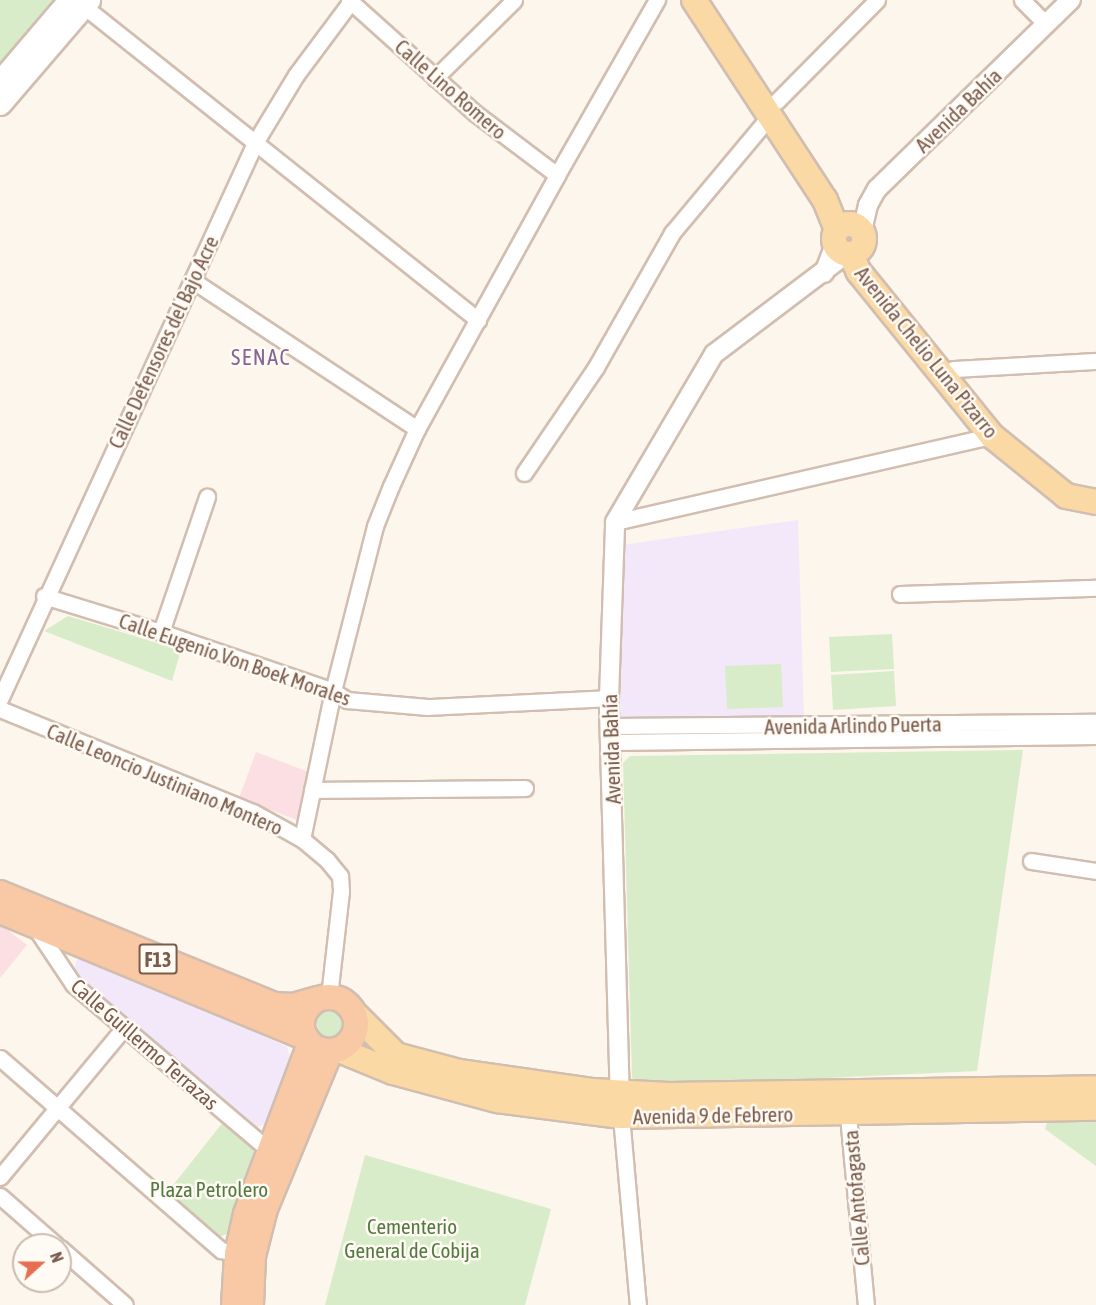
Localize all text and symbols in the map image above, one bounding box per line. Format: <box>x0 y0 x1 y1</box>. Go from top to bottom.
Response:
street label: Calle Lino Romero <box>390 34 512 144</box>
street label: Avenida Bahía <box>910 63 1006 157</box>
street label: Calle Defensores del Bajo Acre <box>103 232 223 452</box>
street label: Avenida Chelio Luna Pizarro <box>850 261 1004 443</box>
district label: SENAC <box>231 345 291 371</box>
street label: Calle Eugenio Von Boek Morales <box>116 607 354 711</box>
street label: Avenida Bahía <box>596 693 626 805</box>
street label: Avenida Arlindo Puerta <box>764 711 942 739</box>
street label: Calle Leoncio Justiniano Montero <box>43 718 287 840</box>
road number: F13 <box>138 942 178 976</box>
street label: Calle Guillermo Terrazas <box>66 973 224 1115</box>
street label: Avenida 9 de Febrero <box>633 1101 793 1129</box>
street label: Calle Antofagasta <box>838 1129 874 1267</box>
park label: Plaza Petrolero <box>150 1176 268 1202</box>
park label: Cementerio General de Cobija <box>344 1213 480 1263</box>
north arrow <box>12 1233 72 1293</box>
text: N <box>47 1250 67 1265</box>

